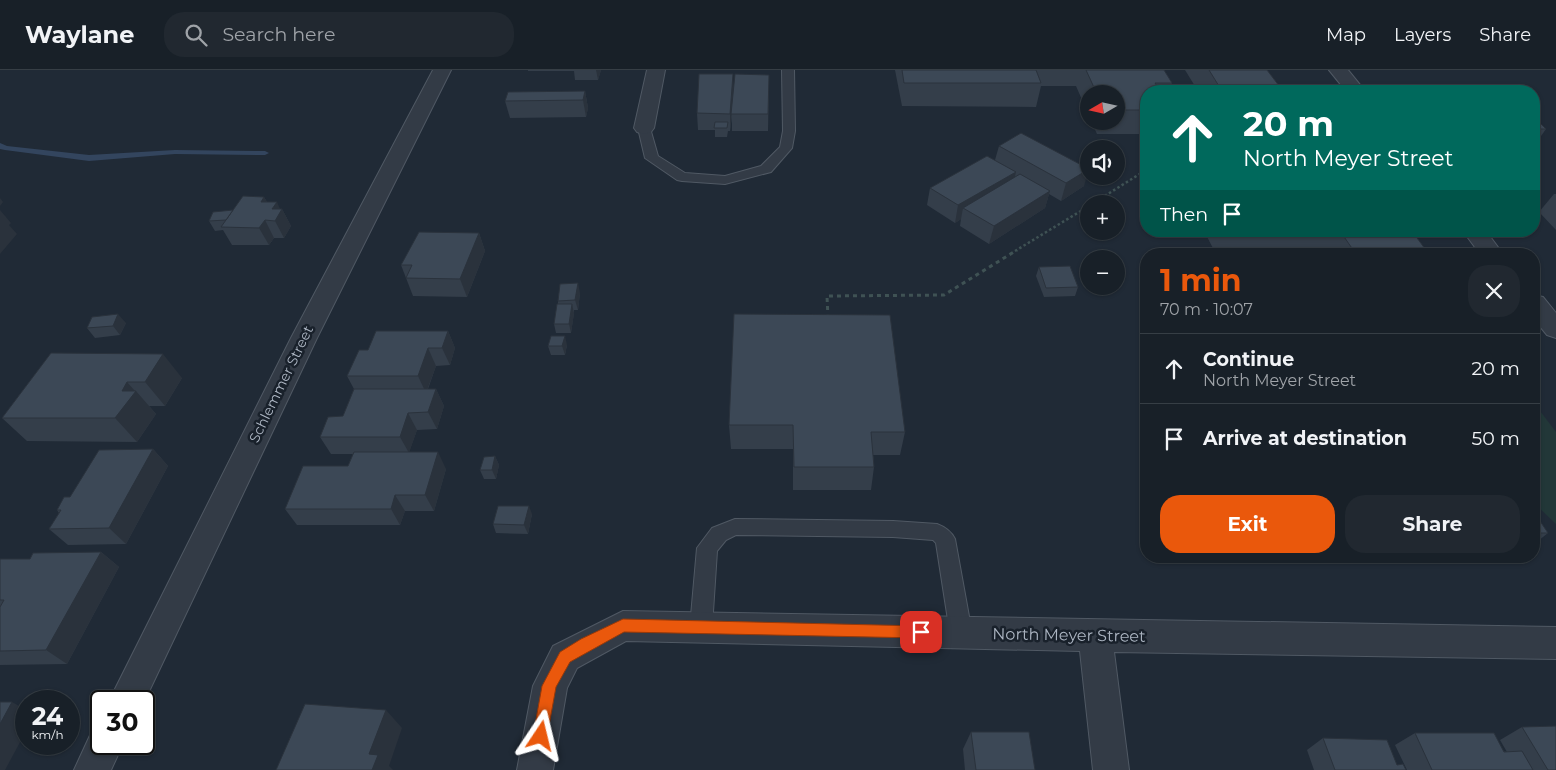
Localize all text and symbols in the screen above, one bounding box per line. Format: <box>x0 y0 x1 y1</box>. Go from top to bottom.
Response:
search box <box>164 12 514 57</box>
text: Waylane <box>25 20 134 49</box>
icon: search <box>182 21 210 49</box>
text: Search here <box>222 23 335 46</box>
text: Map <box>1326 24 1366 46</box>
text: Layers <box>1394 24 1451 46</box>
text: Share <box>1479 24 1531 46</box>
north arrow <box>1080 85 1125 130</box>
map controls <box>1080 85 1125 295</box>
text: 20 m <box>1243 102 1334 145</box>
icon: ahead <box>1160 105 1225 170</box>
button: sound <box>1080 140 1125 185</box>
text: North Meyer Street <box>1243 145 1454 172</box>
button: + <box>1080 195 1125 240</box>
icon: arrive <box>1218 200 1246 228</box>
text: Then <box>1160 203 1208 226</box>
button: − <box>1080 250 1125 295</box>
text: 1 min <box>1160 262 1241 299</box>
button: close <box>1468 265 1520 317</box>
text: 70 m · 10:07 <box>1160 300 1253 319</box>
street label: Schlemmer Street <box>245 322 317 445</box>
text: Continue <box>1203 348 1294 371</box>
icon: ahead <box>1160 355 1188 383</box>
text: 20 m <box>1472 357 1520 380</box>
text: North Meyer Street <box>1203 371 1356 390</box>
icon: arrive <box>1160 425 1188 453</box>
text: Arrive at destination <box>1203 427 1407 450</box>
text: 50 m <box>1472 427 1520 450</box>
button: Exit <box>1160 495 1335 553</box>
button: Share <box>1345 495 1520 553</box>
pin <box>900 611 942 653</box>
icon: arrive <box>907 618 935 646</box>
street label: North Meyer Street <box>992 624 1146 646</box>
speed limit sign: 30 <box>90 690 155 755</box>
text: 24 <box>32 701 63 731</box>
position arrow <box>514 709 566 761</box>
text: km/h <box>31 727 64 742</box>

